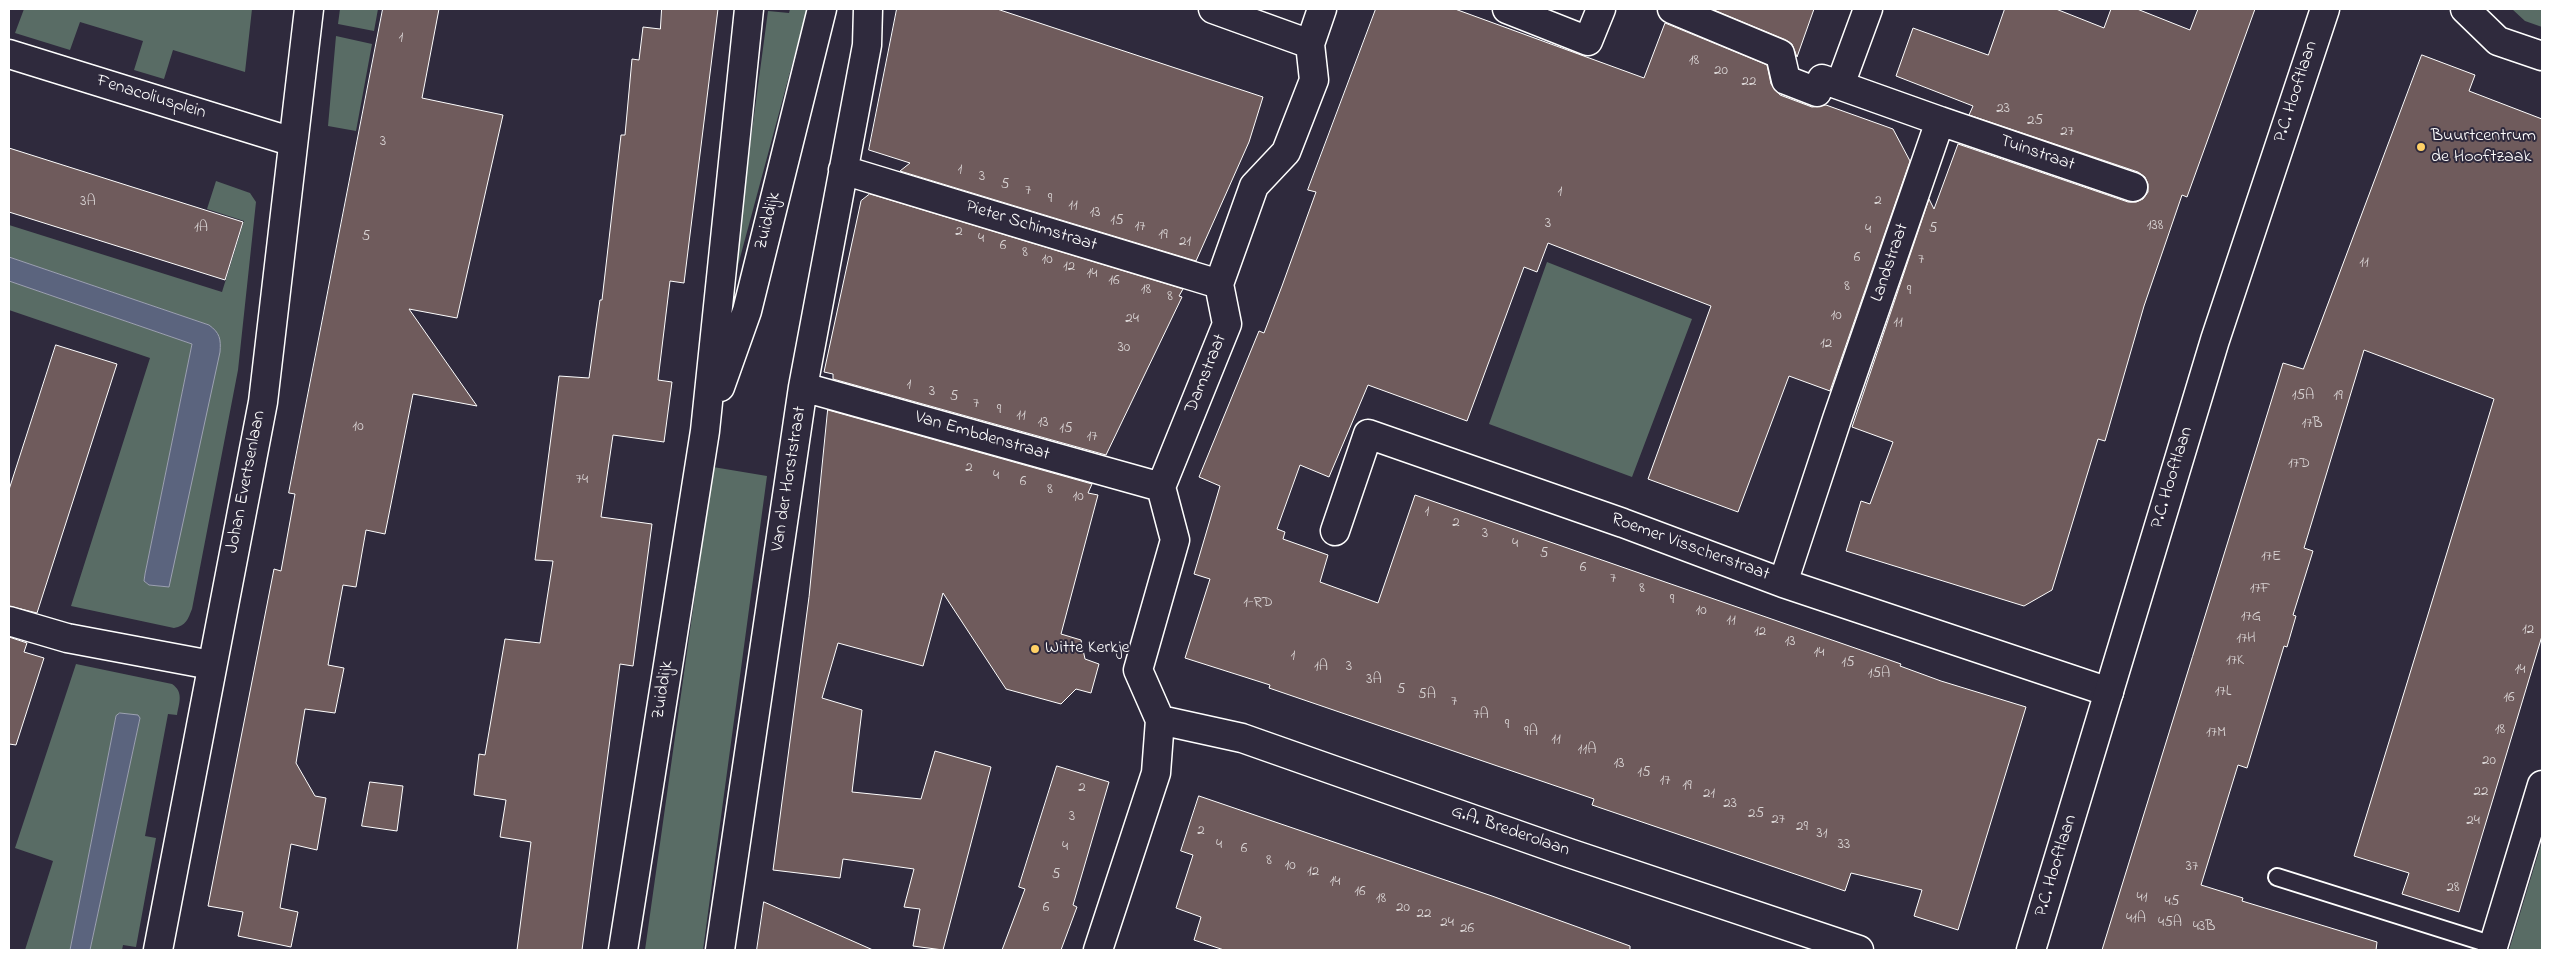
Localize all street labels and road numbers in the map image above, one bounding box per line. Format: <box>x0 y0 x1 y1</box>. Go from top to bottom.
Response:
street label: P.C. Hooftlaan <box>2270 39 2324 145</box>
street label: Fenacoliusplein <box>94 71 208 125</box>
street label: Tuinstraat <box>1997 131 2077 177</box>
street label: Zuiddijk <box>751 190 787 252</box>
street label: Pieter Schimstraat <box>963 197 1099 257</box>
street label: Landstraat <box>1867 221 1915 305</box>
street label: Damstraat <box>1181 331 1233 417</box>
street label: Van der Horststraat <box>768 405 812 553</box>
street label: Van Embdenstraat <box>912 407 1052 467</box>
street label: Johan Evertsenlaan <box>223 409 271 555</box>
street label: P.C. Hooftlaan <box>2147 425 2199 531</box>
street label: Roemer Visscherstraat <box>1608 509 1772 587</box>
street label: Zuiddijk <box>649 659 679 721</box>
street label: G.A. Brederolaan <box>1448 802 1572 862</box>
street label: P.C. Hooftlaan <box>2031 813 2083 919</box>

